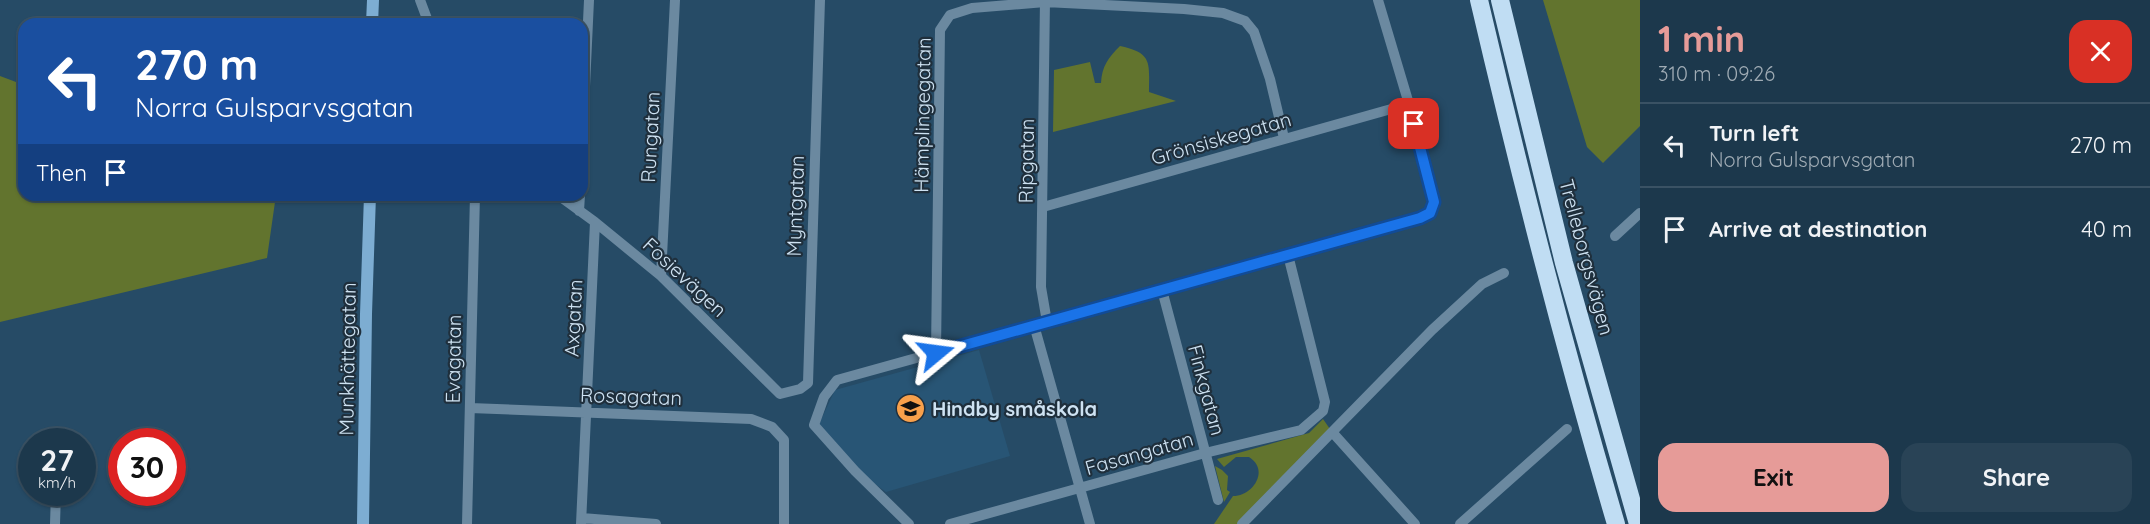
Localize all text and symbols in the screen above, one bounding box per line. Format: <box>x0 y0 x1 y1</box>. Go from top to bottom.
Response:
text: 1 min <box>1658 16 1745 61</box>
button: close <box>2069 20 2132 83</box>
street label: Hämplingegatan <box>908 37 936 193</box>
text: 270 m <box>135 38 258 91</box>
icon: left <box>36 42 114 120</box>
text: 310 m · 09:26 <box>1658 61 1775 86</box>
text: Norra Gulsparvsgatan <box>135 90 414 124</box>
street label: Rungatan <box>635 91 665 183</box>
pin <box>1388 98 1439 149</box>
street label: Grönsiskegatan <box>1148 106 1294 170</box>
icon: arrive <box>1397 107 1430 140</box>
street label: Ripgatan <box>1013 118 1039 204</box>
text: Turn left <box>1709 119 1799 147</box>
icon: left <box>1658 129 1691 162</box>
text: 270 m <box>2070 131 2132 159</box>
text: Norra Gulsparvsgatan <box>1709 147 1915 172</box>
street label: Myntgatan <box>781 155 809 257</box>
icon: arrive <box>99 156 132 189</box>
text: Then <box>36 159 87 187</box>
street label: Trelleborgsvägen <box>1554 176 1620 338</box>
icon: arrive <box>1658 213 1691 246</box>
text: Arrive at destination <box>1709 215 1927 243</box>
text: 40 m <box>2081 215 2132 243</box>
street label: Fosievägen <box>638 232 732 322</box>
street label: Axgatan <box>558 279 588 357</box>
street label: Munkhättegatan <box>333 282 361 436</box>
street label: Evagatan <box>440 314 466 404</box>
position arrow <box>904 321 968 385</box>
street label: Finkgatan <box>1183 342 1231 438</box>
street label: Rosagatan <box>580 382 682 410</box>
school or university icon: Hindby småskola <box>895 392 927 424</box>
place label: Hindby småskola <box>932 396 1097 421</box>
street label: Fasangatan <box>1082 426 1196 480</box>
speed limit sign: 30 <box>108 428 186 506</box>
text: 27 <box>40 441 74 479</box>
button: Exit <box>1658 443 1889 512</box>
button: Share <box>1901 443 2132 512</box>
text: km/h <box>38 473 76 492</box>

